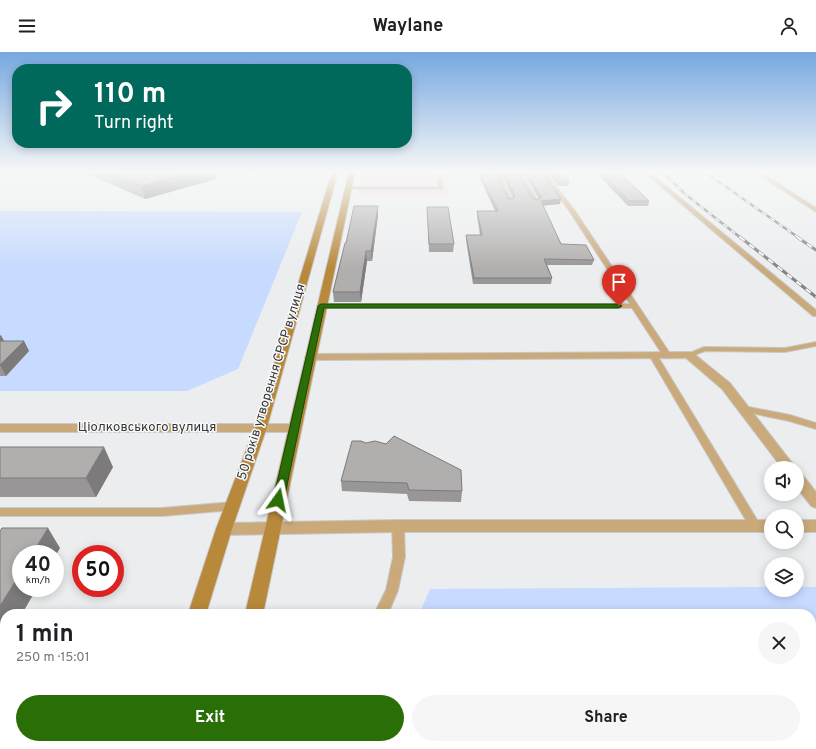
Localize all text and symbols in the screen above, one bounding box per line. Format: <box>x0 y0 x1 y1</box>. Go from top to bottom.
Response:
icon: menu <box>16 15 38 37</box>
text: Waylane <box>373 15 443 38</box>
icon: person <box>778 15 800 37</box>
text: 110 m <box>94 77 166 113</box>
icon: right <box>28 80 80 132</box>
text: Turn right <box>94 112 174 135</box>
pin <box>602 265 636 306</box>
icon: arrive <box>608 271 630 293</box>
street label: 50 років утворення СРСР вулиця <box>235 282 309 482</box>
street label: Ціолковського вулиця <box>78 420 216 436</box>
map controls <box>764 461 804 597</box>
button: sound <box>764 461 804 501</box>
position arrow <box>257 479 299 521</box>
button: search <box>764 509 804 549</box>
speed limit sign: 50 <box>72 545 124 597</box>
text: 40 <box>25 553 51 579</box>
button: layers <box>764 557 804 597</box>
text: km/h <box>26 574 50 587</box>
text: 1 min <box>16 620 74 650</box>
button: close <box>758 622 800 664</box>
text: 250 m · 15:01 <box>16 650 90 666</box>
button: Exit <box>16 695 404 741</box>
button: Share <box>412 695 800 741</box>

